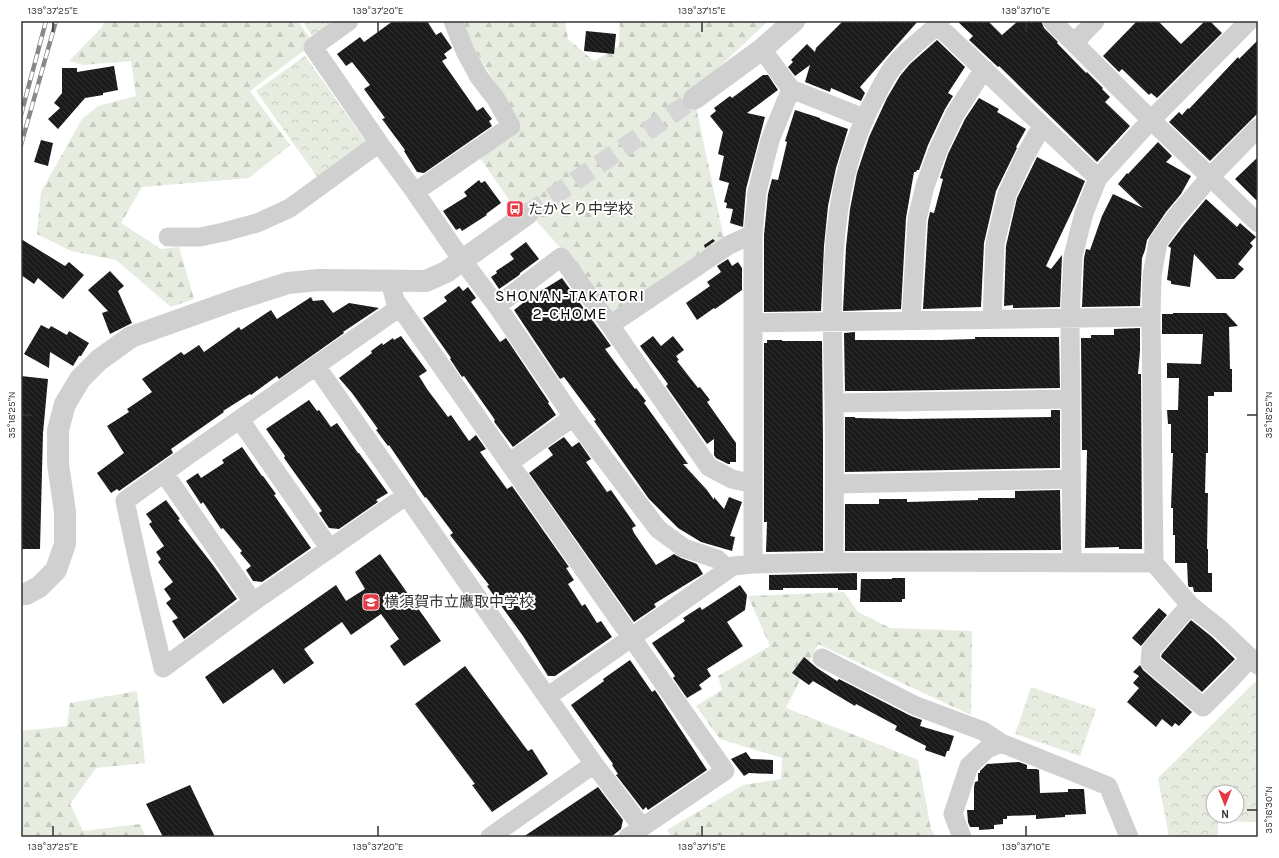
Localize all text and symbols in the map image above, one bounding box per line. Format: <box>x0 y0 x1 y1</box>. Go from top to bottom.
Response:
text: 139°37'25"E <box>28 5 78 17</box>
text: 139°37'20"E <box>353 5 403 17</box>
text: 139°37'15"E <box>678 5 726 17</box>
text: 139°37'10"E <box>1002 5 1050 17</box>
bus stop icon: たかとり中学校 <box>505 199 525 219</box>
place label: たかとり中学校 <box>528 200 633 218</box>
district label: SHONAN-TAKATORI 2-CHOME <box>495 286 645 323</box>
text: 35°18'25"N <box>6 391 18 439</box>
text: 35°18'25"N <box>1263 391 1275 439</box>
school or university icon: 横須賀市立鷹取中学校 <box>361 592 381 612</box>
place label: 横須賀市立鷹取中学校 <box>384 593 534 611</box>
north arrow <box>1205 784 1245 824</box>
text: 35°18'30"N <box>1263 786 1275 834</box>
text: N <box>1221 807 1229 820</box>
text: 139°37'25"E <box>28 841 78 853</box>
text: 139°37'20"E <box>353 841 403 853</box>
text: 139°37'15"E <box>678 841 726 853</box>
text: 139°37'10"E <box>1002 841 1050 853</box>

